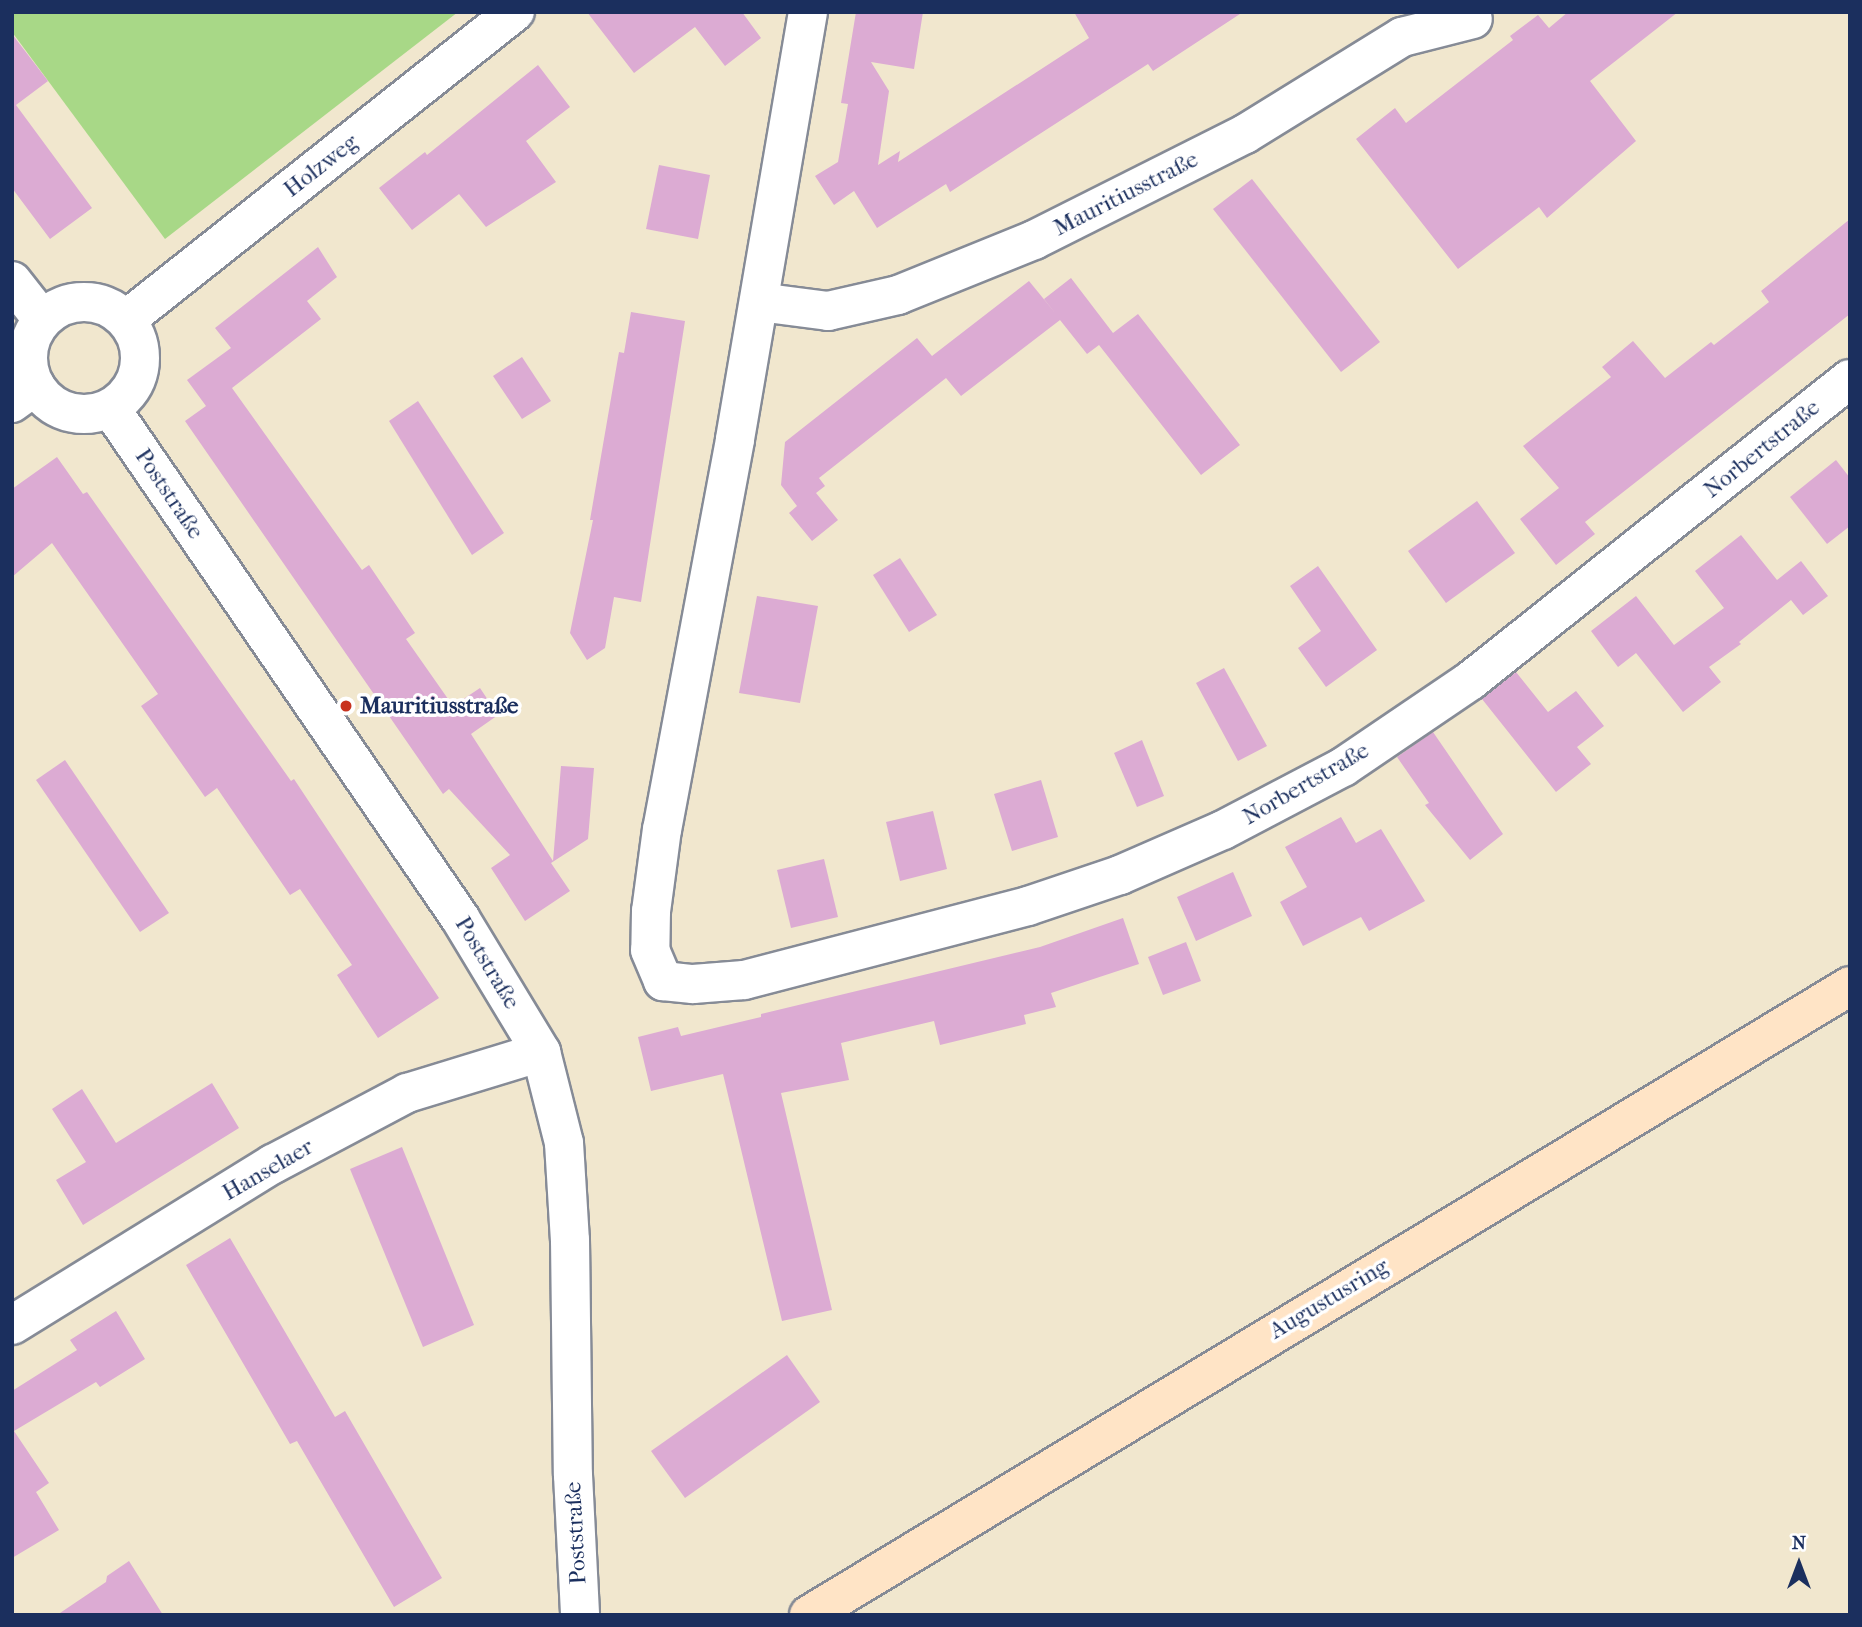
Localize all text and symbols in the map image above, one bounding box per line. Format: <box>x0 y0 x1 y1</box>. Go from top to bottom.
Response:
street label: Holzweg <box>279 129 363 203</box>
street label: Mauritiusstraße <box>1049 146 1203 242</box>
street label: Norbertstraße <box>1699 394 1825 504</box>
street label: Poststraße <box>129 444 209 544</box>
place label: Mauritiusstraße <box>360 692 518 720</box>
marker: Mauritiusstraße <box>338 698 354 714</box>
street label: Norbertstraße <box>1238 737 1374 831</box>
street label: Poststraße <box>449 912 525 1014</box>
street label: Hanselaer <box>218 1133 318 1207</box>
street label: Augustusring <box>1265 1253 1393 1345</box>
street label: Poststraße <box>560 1481 592 1585</box>
north arrow <box>1764 1529 1834 1599</box>
text: N <box>1792 1532 1806 1554</box>

